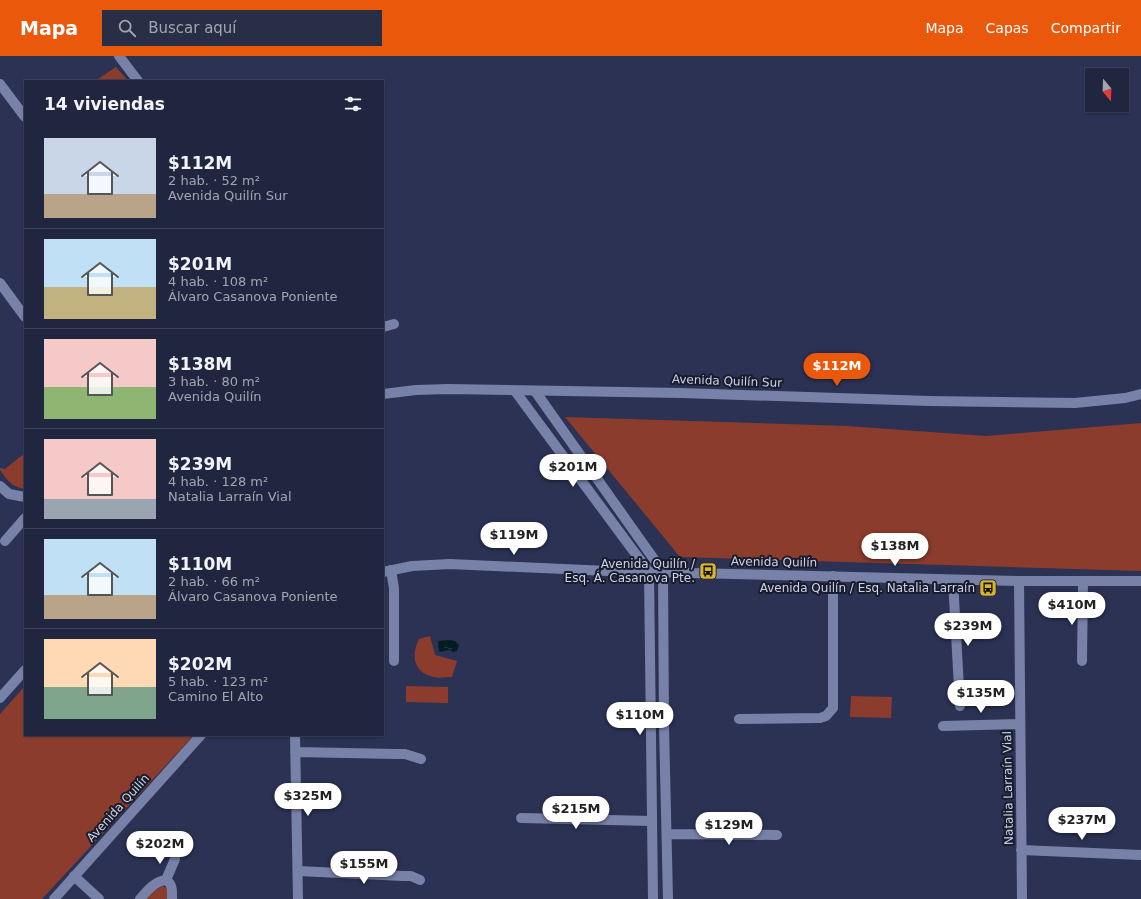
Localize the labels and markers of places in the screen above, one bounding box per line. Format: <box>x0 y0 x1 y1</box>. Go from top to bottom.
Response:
pin: $112M <box>809 353 865 387</box>
pin: $201M <box>545 454 601 488</box>
pin: $119M <box>486 522 542 556</box>
pin: $138M <box>867 533 923 567</box>
place label: Avenida Quilín / Esq. Á. Casanova Pte. <box>565 557 696 585</box>
bus stop icon: Avenida Quilín / Esq. Á. Casanova Pte. <box>698 561 718 581</box>
bus stop icon: Avenida Quilín / Esq. Natalia Larraín <box>978 578 998 598</box>
place label: Avenida Quilín / Esq. Natalia Larraín <box>760 581 975 595</box>
pin: $410M <box>1044 592 1100 626</box>
pin: $239M <box>940 613 996 647</box>
pin: $135M <box>953 680 1009 714</box>
pin: $110M <box>612 702 668 736</box>
pin: $325M <box>280 783 336 817</box>
pin: $215M <box>548 796 604 830</box>
pin: $237M <box>1054 807 1110 841</box>
pin: $129M <box>701 812 757 846</box>
pin: $202M <box>132 831 188 865</box>
pin: $155M <box>336 851 392 885</box>

